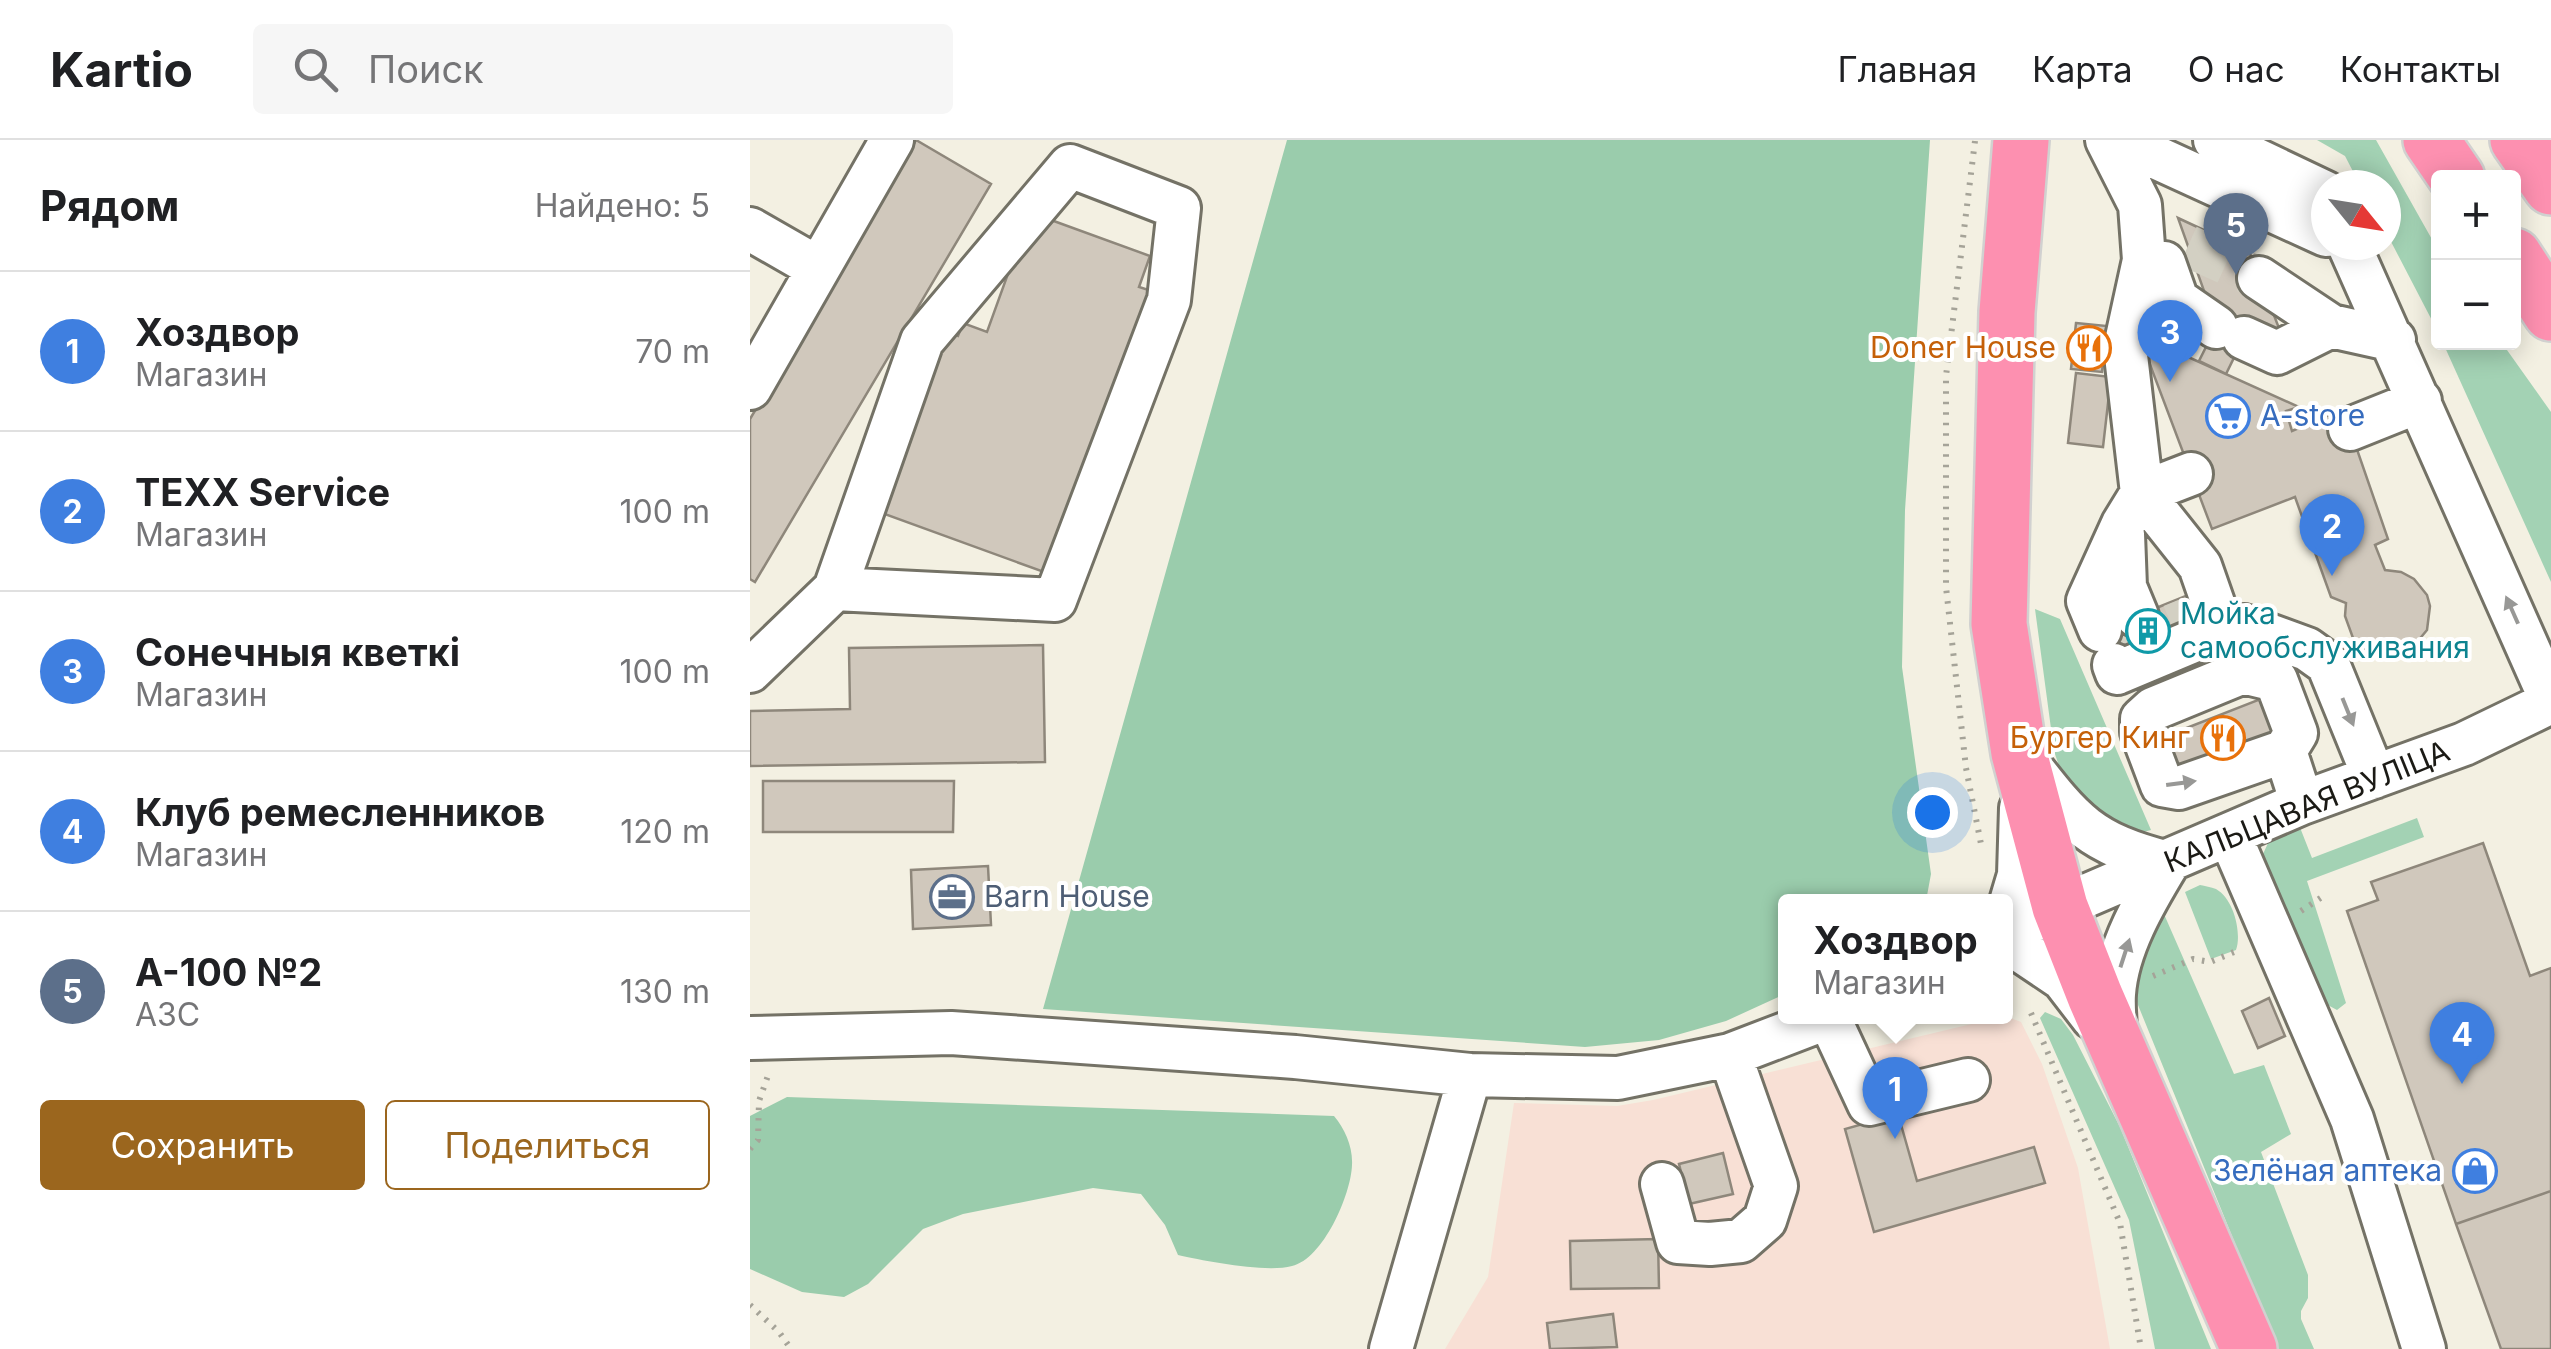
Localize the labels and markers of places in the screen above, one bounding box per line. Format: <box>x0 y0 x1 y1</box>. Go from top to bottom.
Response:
pin: 5 <box>2204 192 2268 275</box>
pin: 3 <box>2138 300 2202 382</box>
restaurant icon: Doner House <box>2066 325 2112 371</box>
place label: Doner House <box>1870 329 2056 365</box>
supermarket icon: A-store <box>2205 393 2251 439</box>
place label: A-store <box>2260 397 2365 433</box>
pin: 2 <box>2300 494 2364 576</box>
place label: Мойка самообслуживания <box>2180 595 2470 665</box>
building icon: Мойка самообслуживания <box>2125 608 2171 654</box>
restaurant icon: Бургер Кинг <box>2200 715 2246 761</box>
place label: Бургер Кинг <box>2010 719 2190 755</box>
office icon: Barn House <box>929 874 975 920</box>
place label: Barn House <box>984 878 1150 914</box>
pin: 4 <box>2430 1002 2494 1084</box>
pin: 1 <box>1862 1056 1928 1139</box>
shop icon: Зелёная аптека <box>2452 1148 2498 1194</box>
place label: Зелёная аптека <box>2213 1152 2442 1188</box>

